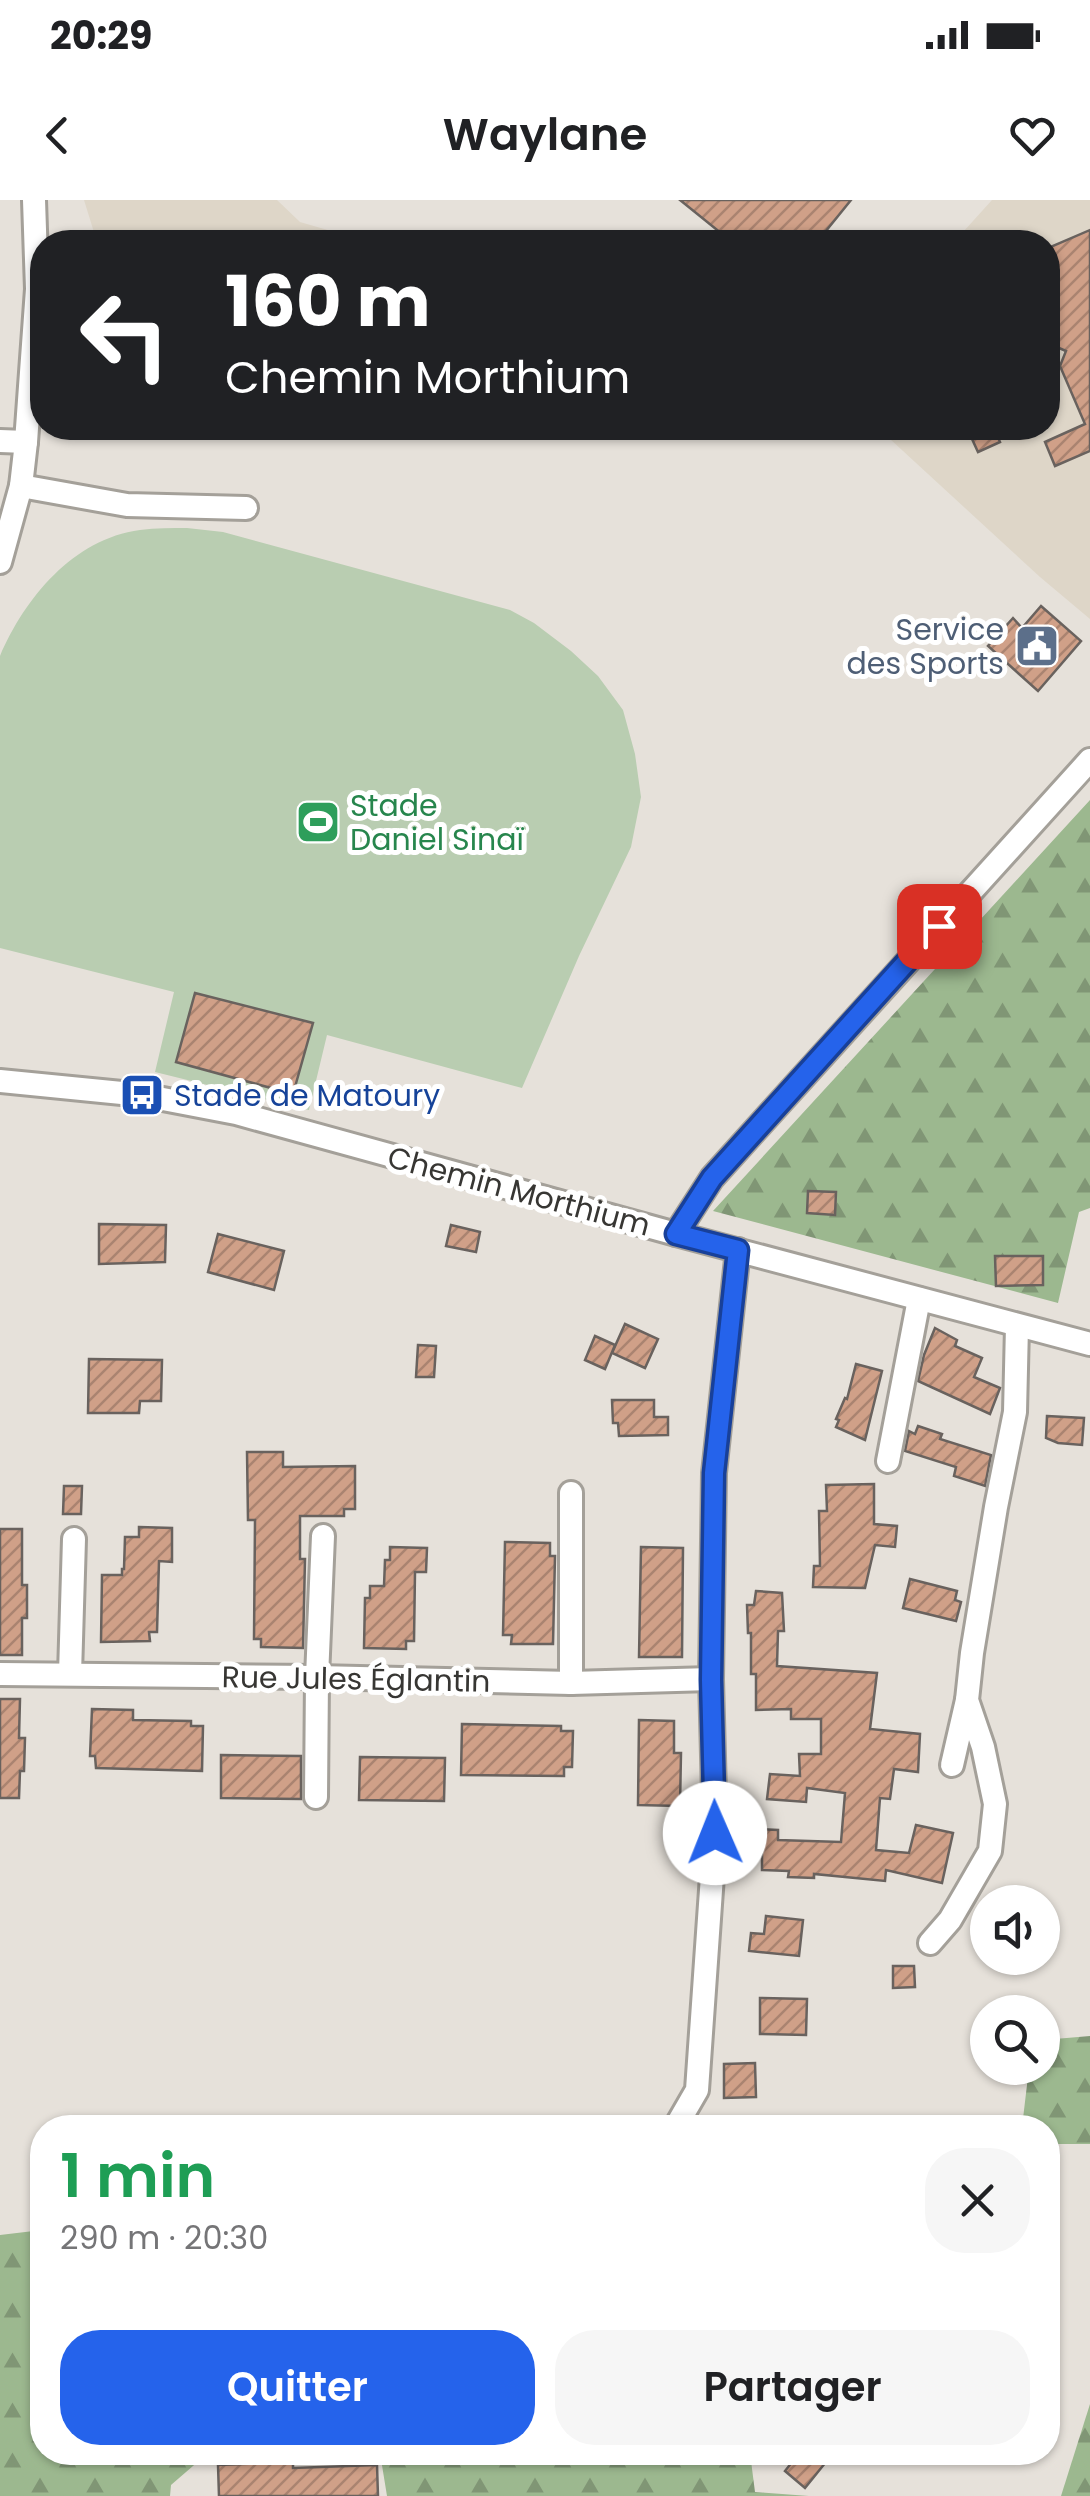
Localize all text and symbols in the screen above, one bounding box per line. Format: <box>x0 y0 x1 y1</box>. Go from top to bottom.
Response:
text: 20:29 <box>50 9 152 62</box>
text: Waylane <box>443 103 647 166</box>
icon: back <box>30 108 85 163</box>
icon: heart <box>1005 108 1060 163</box>
text: 160 m <box>225 252 431 351</box>
icon: left <box>60 270 190 400</box>
text: Chemin Morthium <box>225 346 630 409</box>
place label: Service des Sports <box>847 608 1004 685</box>
public building icon: Service des Sports <box>1014 623 1060 669</box>
place label: Stade Daniel Sinaï <box>350 784 525 861</box>
sports icon: Stade Daniel Sinaï <box>295 799 341 845</box>
pin <box>897 884 982 969</box>
icon: arrive <box>912 899 967 954</box>
bus stop icon: Stade de Matoury <box>119 1072 165 1118</box>
place label: Stade de Matoury <box>174 1074 440 1117</box>
street label: Chemin Morthium <box>383 1135 655 1247</box>
street label: Rue Jules Églantin <box>221 1655 491 1703</box>
position arrow <box>663 1781 767 1885</box>
map controls <box>970 1885 1060 2085</box>
button: sound <box>970 1885 1060 1975</box>
button: search <box>970 1995 1060 2085</box>
text: 1 min <box>60 2134 215 2218</box>
button: close <box>925 2148 1030 2253</box>
text: 290 m · 20:30 <box>60 2215 268 2260</box>
button: Quitter <box>60 2330 535 2445</box>
button: Partager <box>555 2330 1030 2445</box>

